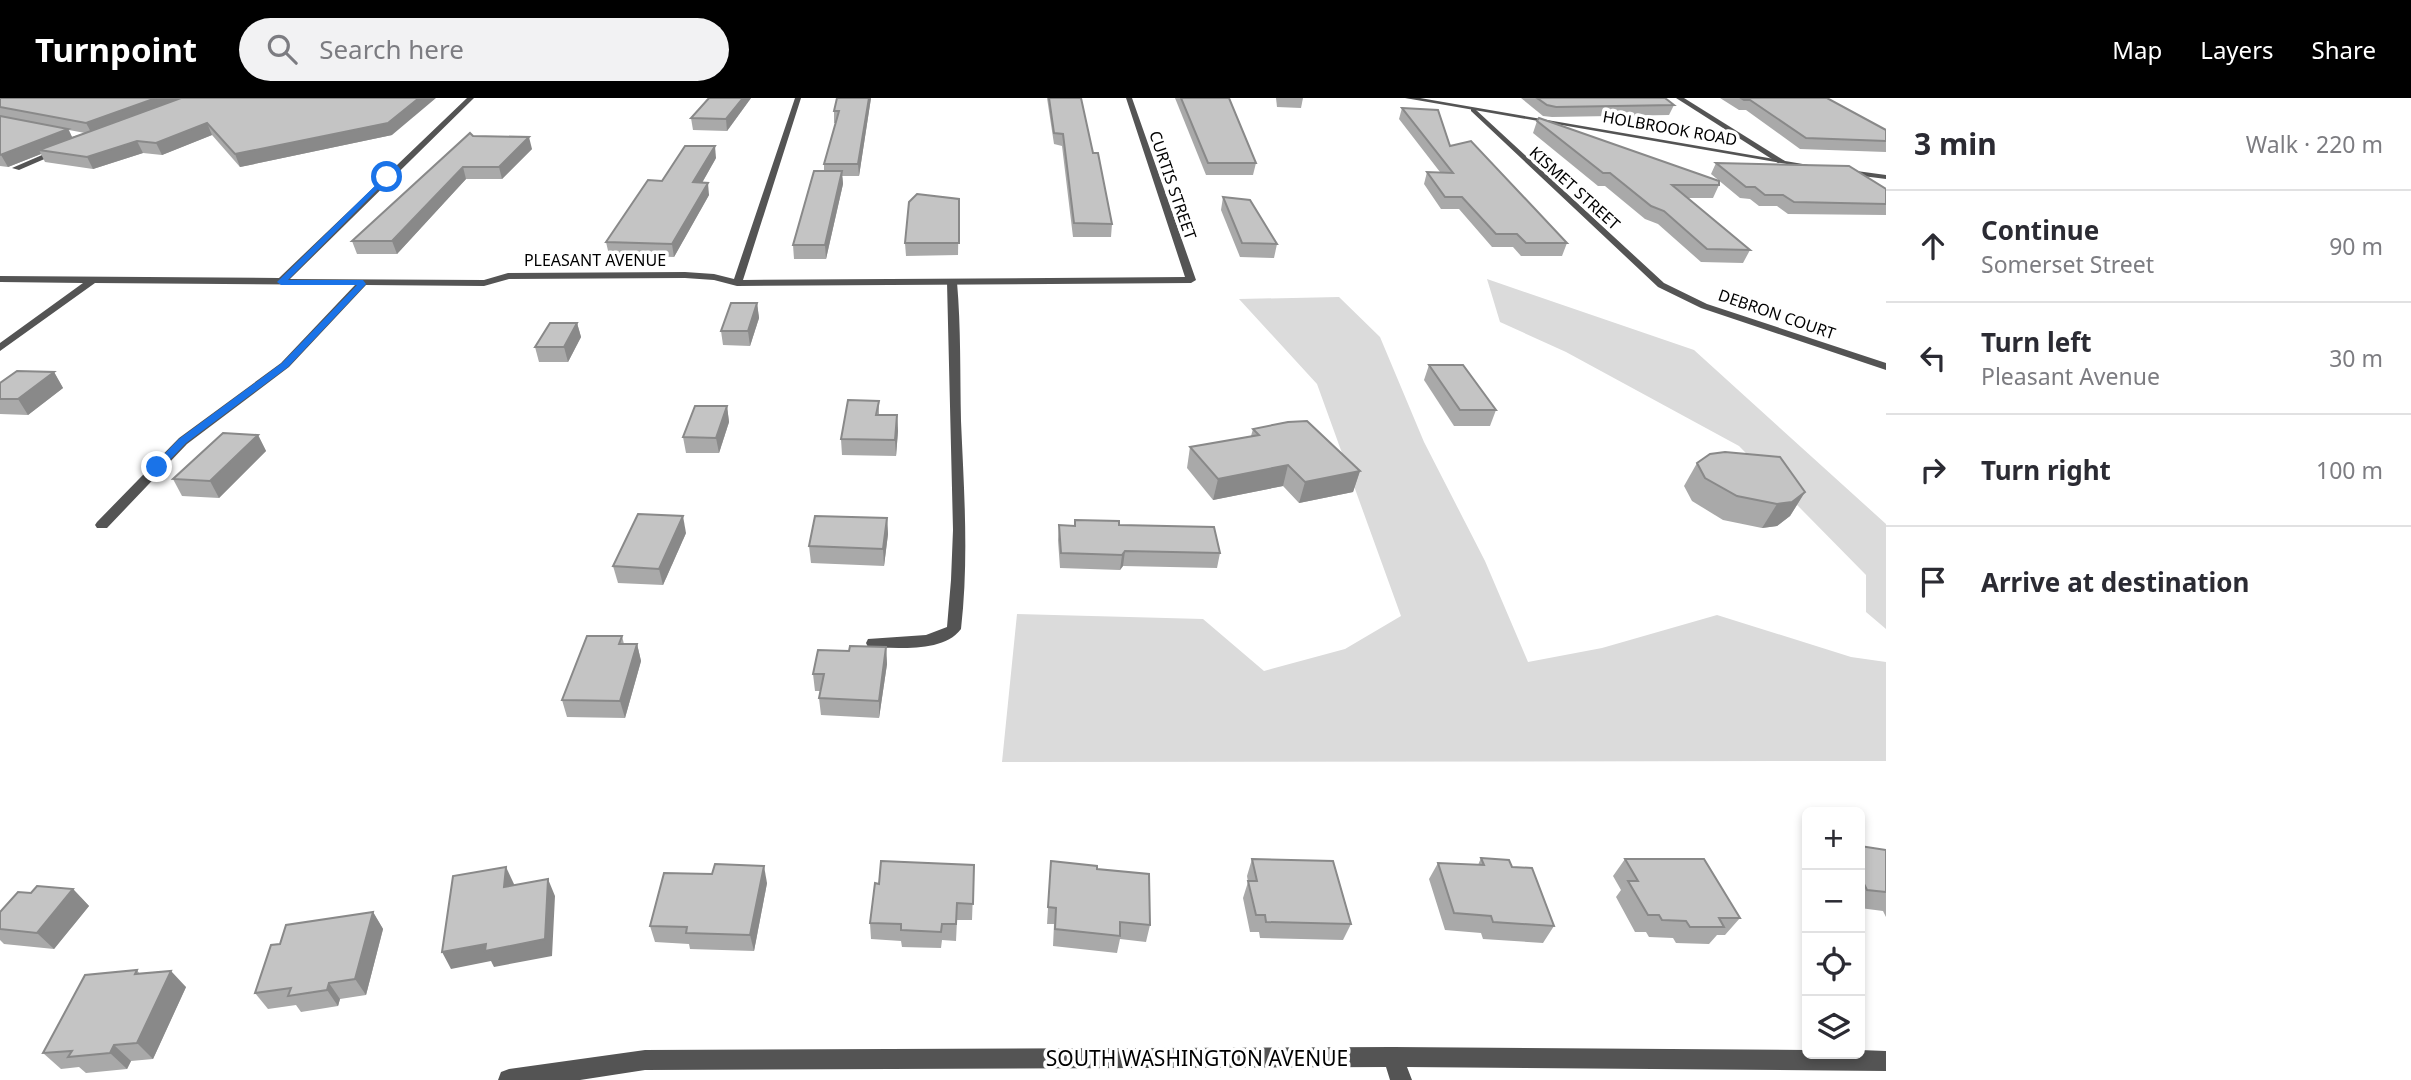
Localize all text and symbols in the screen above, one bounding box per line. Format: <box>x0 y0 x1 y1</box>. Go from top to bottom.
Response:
search box <box>239 18 729 81</box>
text: Turnpoint <box>35 27 197 72</box>
icon: search <box>263 30 301 68</box>
text: Search here <box>319 31 464 67</box>
text: Map <box>2112 33 2162 66</box>
text: Layers <box>2200 33 2274 66</box>
text: Share <box>2312 33 2376 66</box>
street label: HOLBROOK ROAD <box>1601 105 1739 151</box>
text: 3 min <box>1914 123 1997 164</box>
street label: CURTIS STREET <box>1144 128 1202 242</box>
text: Walk · 220 m <box>2246 128 2383 160</box>
street label: KISMET STREET <box>1525 141 1625 235</box>
route start <box>371 161 402 192</box>
text: Continue <box>1981 212 2099 248</box>
icon: ahead <box>1914 227 1952 265</box>
text: 90 m <box>2329 230 2383 262</box>
text: Somerset Street <box>1981 248 2154 280</box>
street label: PLEASANT AVENUE <box>524 249 666 271</box>
street label: DEBRON COURT <box>1715 284 1839 344</box>
text: Turn left <box>1981 324 2092 360</box>
icon: left <box>1914 339 1952 377</box>
text: 30 m <box>2329 342 2383 374</box>
text: Pleasant Avenue <box>1981 360 2160 392</box>
route end <box>141 451 172 482</box>
icon: right <box>1914 451 1952 489</box>
text: Turn right <box>1981 452 2111 488</box>
text: 100 m <box>2316 454 2383 486</box>
icon: arrive <box>1914 563 1952 601</box>
text: Arrive at destination <box>1981 564 2250 600</box>
map controls <box>1802 807 1865 1059</box>
button: + <box>1802 807 1865 870</box>
button: − <box>1802 870 1865 933</box>
button: locate <box>1802 933 1865 996</box>
button: layers <box>1802 996 1865 1059</box>
street label: SOUTH WASHINGTON AVENUE <box>1046 1044 1348 1072</box>

